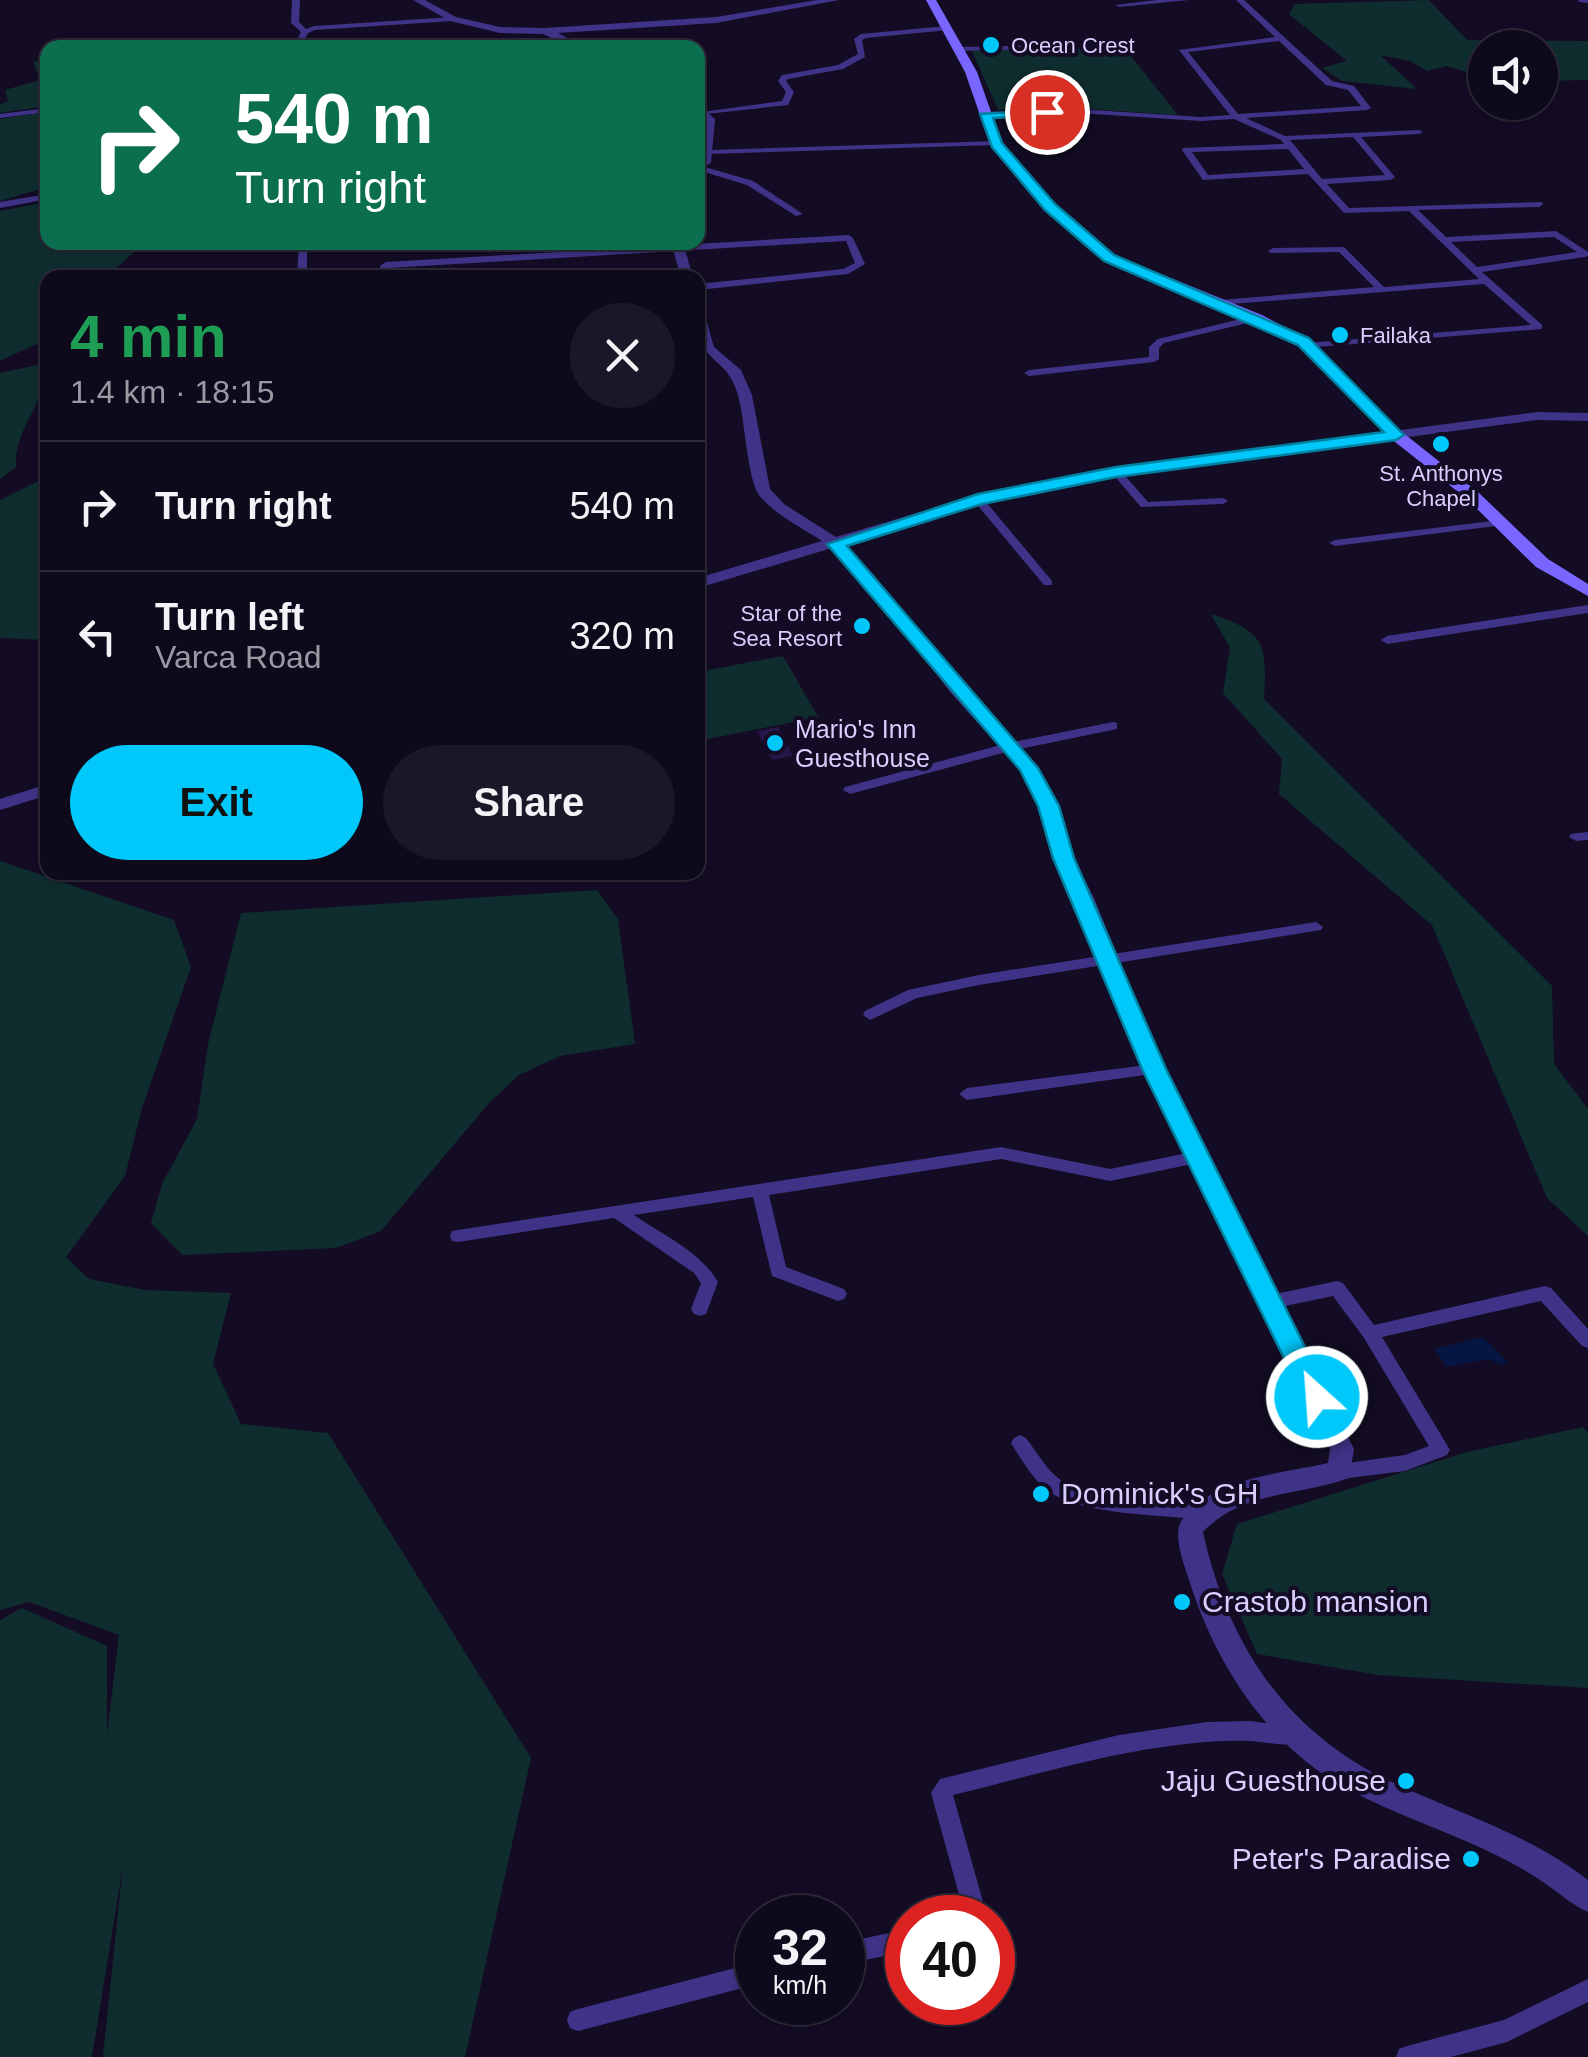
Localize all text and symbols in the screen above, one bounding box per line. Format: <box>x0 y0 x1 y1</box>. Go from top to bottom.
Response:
map controls <box>1468 30 1558 120</box>
button: sound <box>1468 30 1558 120</box>
place label: Ocean Crest <box>1011 33 1135 58</box>
marker: Ocean Crest <box>980 34 1002 56</box>
pin <box>1005 70 1090 155</box>
icon: right <box>70 80 200 210</box>
text: 540 m <box>235 80 433 158</box>
icon: arrive <box>1020 85 1075 140</box>
text: Turn right <box>235 162 426 213</box>
text: 4 min <box>70 303 227 370</box>
button: close <box>570 303 675 408</box>
place label: Failaka <box>1360 323 1432 348</box>
marker: Failaka <box>1329 324 1351 346</box>
text: 1.4 km · 18:15 <box>70 374 275 410</box>
marker: St. Anthonys Chapel <box>1430 433 1452 455</box>
place label: St. Anthonys Chapel <box>1379 461 1503 511</box>
icon: right <box>70 479 125 534</box>
text: Turn right <box>155 485 332 527</box>
text: 540 m <box>569 485 675 527</box>
text: Turn left <box>155 596 304 638</box>
place label: Star of the Sea Resort <box>732 601 842 651</box>
icon: left <box>70 609 125 664</box>
text: 320 m <box>569 615 675 657</box>
marker: Star of the Sea Resort <box>851 615 873 637</box>
text: Varca Road <box>155 639 322 675</box>
place label: Mario's Inn Guesthouse <box>795 715 930 772</box>
marker: Mario's Inn Guesthouse <box>764 732 786 754</box>
button: Exit <box>70 745 363 860</box>
button: Share <box>383 745 675 860</box>
position arrow <box>1265 1345 1369 1449</box>
place label: Dominick's GH <box>1061 1477 1258 1510</box>
marker: Dominick's GH <box>1030 1483 1052 1505</box>
place label: Crastob mansion <box>1202 1585 1429 1618</box>
marker: Crastob mansion <box>1171 1591 1193 1613</box>
place label: Jaju Guesthouse <box>1161 1764 1386 1797</box>
marker: Jaju Guesthouse <box>1395 1770 1417 1792</box>
place label: Peter's Paradise <box>1232 1842 1451 1875</box>
marker: Peter's Paradise <box>1460 1848 1482 1870</box>
speed limit sign: 40 <box>885 1895 1015 2025</box>
text: 32 <box>772 1920 828 1976</box>
text: km/h <box>773 1971 827 1999</box>

